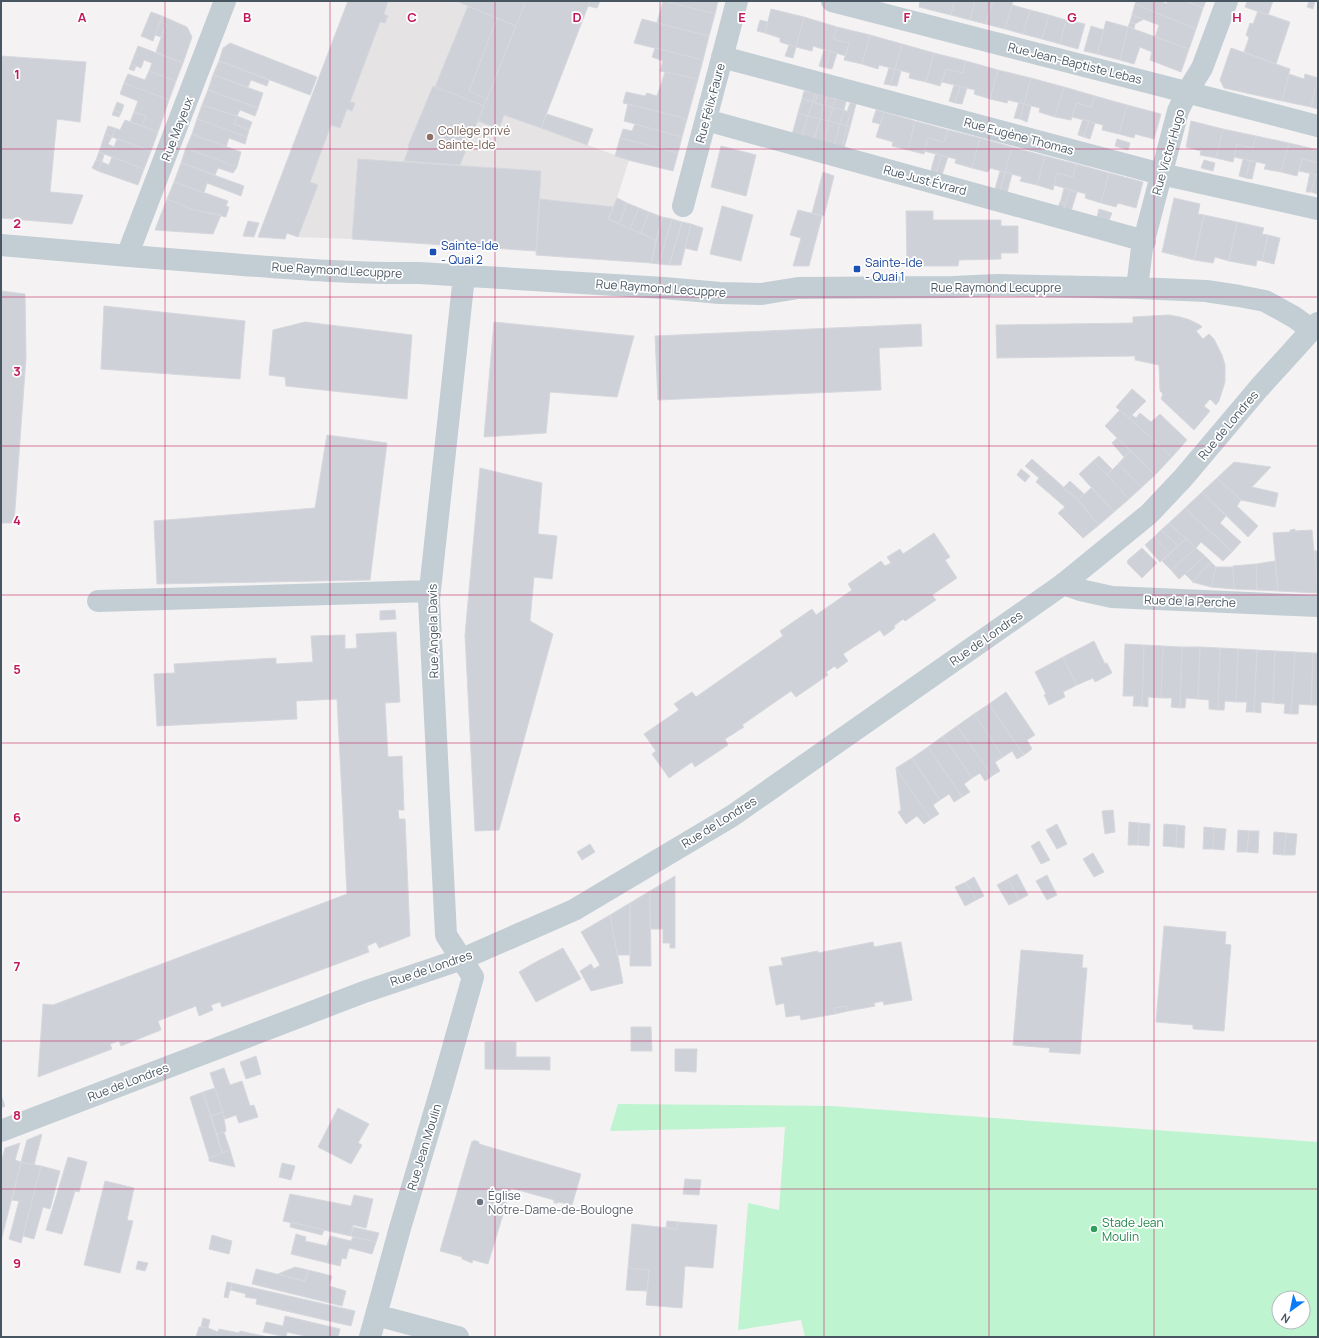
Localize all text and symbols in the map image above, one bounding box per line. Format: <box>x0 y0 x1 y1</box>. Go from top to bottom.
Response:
text: A <box>78 8 87 26</box>
text: B <box>243 8 251 26</box>
text: C <box>407 8 417 26</box>
text: D <box>572 8 582 26</box>
text: E <box>738 8 746 26</box>
text: F <box>904 8 911 26</box>
text: G <box>1067 8 1077 26</box>
text: H <box>1232 8 1242 26</box>
street label: Rue Jean-Baptiste Lebas <box>1006 38 1144 88</box>
street label: Rue Félix Faure <box>691 61 729 145</box>
text: 1 <box>14 65 20 83</box>
street label: Rue Mayeux <box>157 94 197 163</box>
street label: Rue Victor Hugo <box>1148 107 1188 197</box>
street label: Rue Eugène Thomas <box>962 113 1076 159</box>
place label: Collège privé Sainte-Ide <box>438 122 510 153</box>
marker: Collège privé Sainte-Ide <box>425 132 435 142</box>
street label: Rue Just Évrard <box>882 161 968 199</box>
text: 2 <box>13 214 21 232</box>
place label: Sainte-Ide - Quai 2 <box>441 237 499 268</box>
marker: Sainte-Ide - Quai 2 <box>428 247 438 257</box>
place label: Sainte-Ide - Quai 1 <box>865 254 923 285</box>
street label: Rue Raymond Lecuppre <box>271 258 403 282</box>
marker: Sainte-Ide - Quai 1 <box>852 264 862 274</box>
street label: Rue Raymond Lecuppre <box>595 275 727 301</box>
street label: Rue Raymond Lecuppre <box>931 279 1061 296</box>
text: 3 <box>13 362 21 380</box>
street label: Rue de Londres <box>1194 387 1262 463</box>
text: 4 <box>13 511 21 529</box>
street label: Rue Angela Davis <box>424 584 442 678</box>
street label: Rue de la Perche <box>1144 591 1236 611</box>
street label: Rue de Londres <box>946 606 1026 670</box>
text: 5 <box>13 660 21 678</box>
street label: Rue de Londres <box>678 792 760 852</box>
text: 6 <box>13 808 21 826</box>
street label: Rue de Londres <box>388 946 474 990</box>
text: 7 <box>14 957 21 975</box>
street label: Rue de Londres <box>85 1059 171 1105</box>
street label: Rue Jean Moulin <box>403 1102 445 1192</box>
text: 8 <box>13 1106 21 1124</box>
place label: Église Notre-Dame-de-Boulogne <box>488 1187 633 1218</box>
marker: Église Notre-Dame-de-Boulogne <box>475 1197 485 1207</box>
place label: Stade Jean Moulin <box>1102 1214 1164 1245</box>
marker: Stade Jean Moulin <box>1089 1224 1099 1234</box>
text: 9 <box>13 1254 21 1272</box>
north arrow <box>1271 1290 1311 1330</box>
text: N <box>1278 1310 1293 1327</box>

